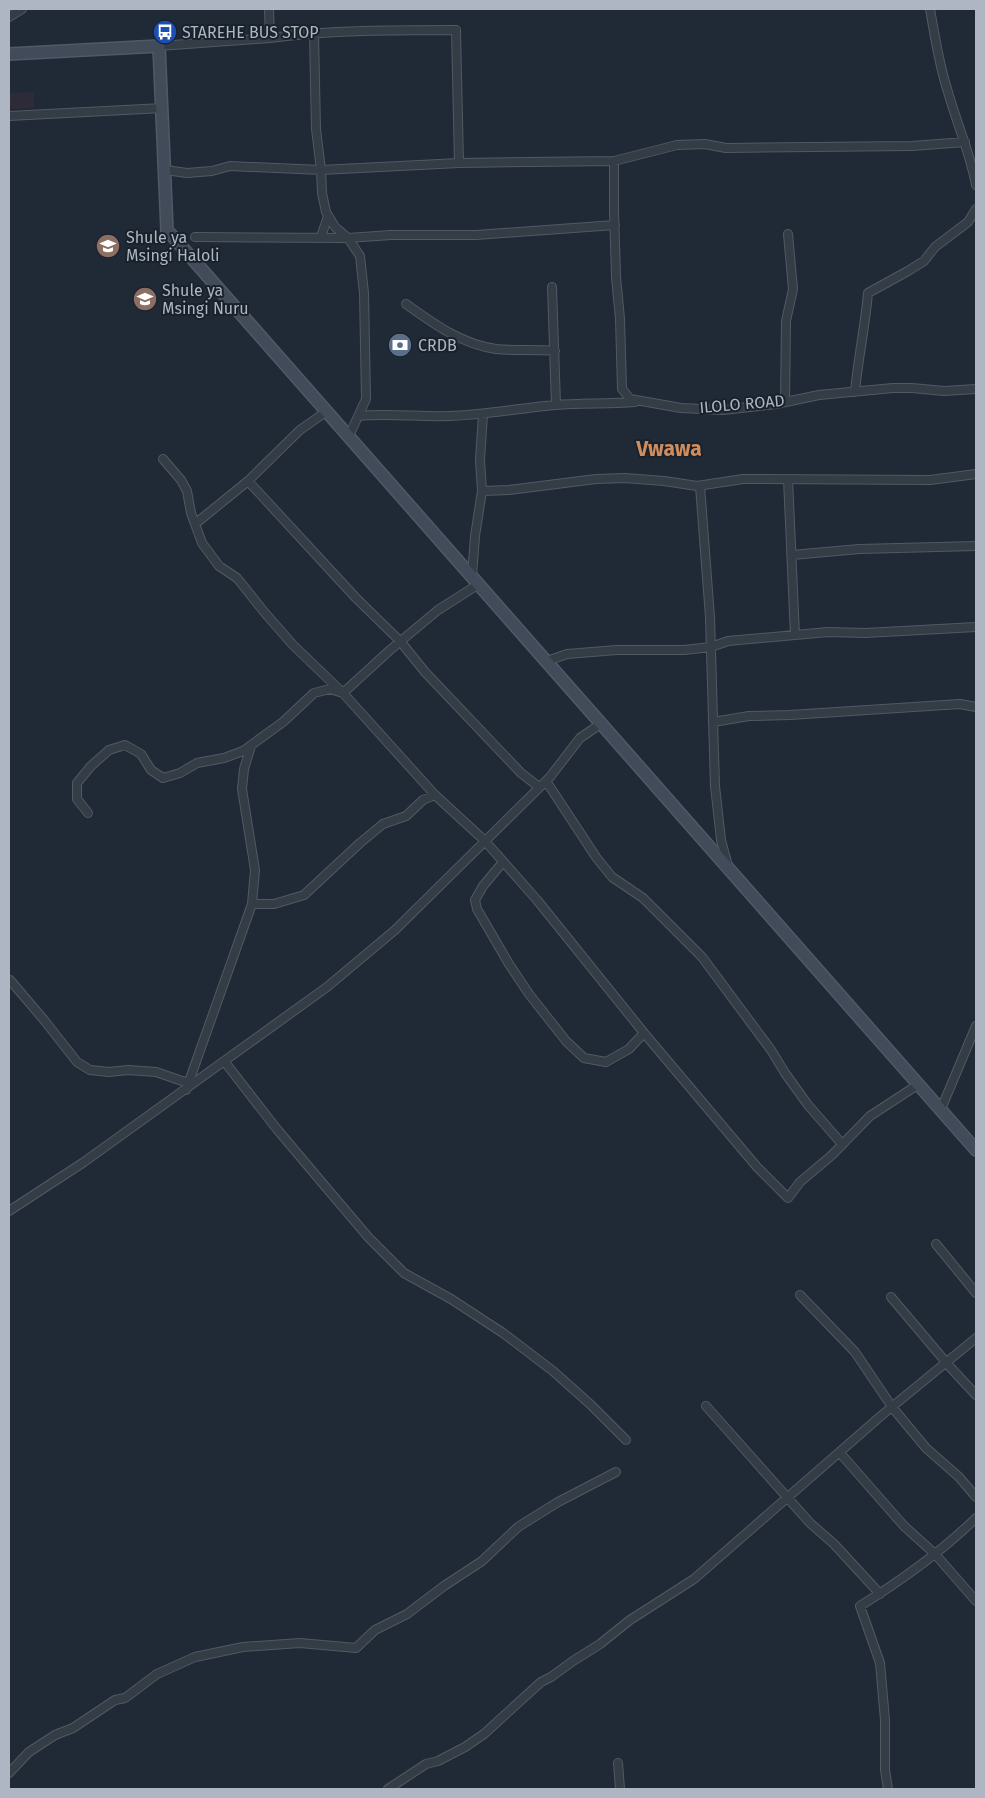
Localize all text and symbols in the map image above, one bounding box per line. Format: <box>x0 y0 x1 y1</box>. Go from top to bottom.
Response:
bus stop icon: STAREHE BUS STOP <box>152 19 178 45</box>
place label: STAREHE BUS STOP <box>182 23 319 42</box>
place label: Shule ya Msingi Haloli <box>126 228 219 265</box>
school or university icon: Shule ya Msingi Haloli <box>95 233 121 259</box>
place label: Shule ya Msingi Nuru <box>162 281 249 318</box>
school or university icon: Shule ya Msingi Nuru <box>132 286 158 312</box>
bank icon: CRDB <box>387 332 413 358</box>
place label: CRDB <box>418 336 457 355</box>
street label: ILOLO ROAD <box>699 391 785 417</box>
district label: Vwawa <box>635 436 702 462</box>

